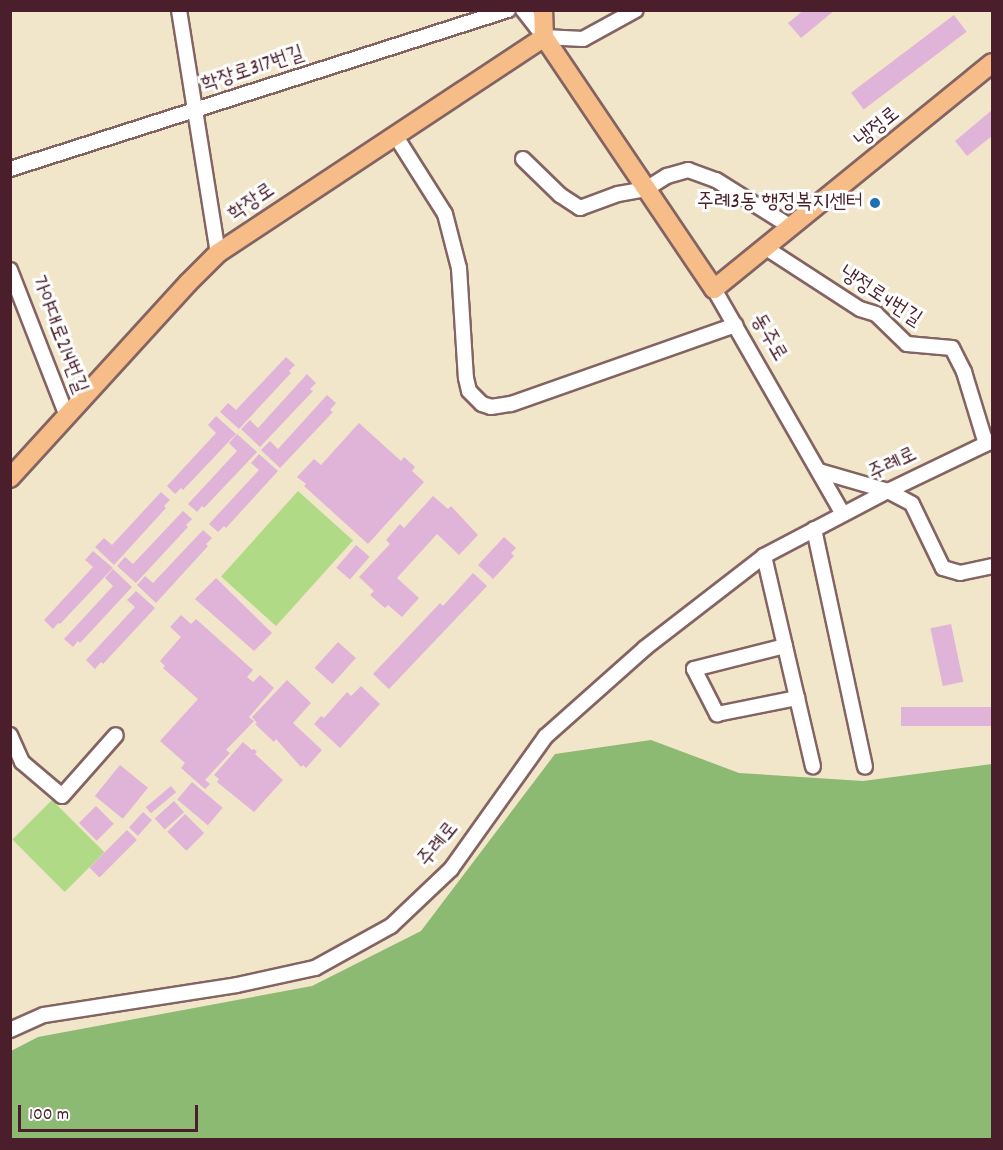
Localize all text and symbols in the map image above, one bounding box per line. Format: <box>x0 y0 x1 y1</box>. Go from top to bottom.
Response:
street label: 학장로317번길 <box>198 42 308 98</box>
street label: 냉정로 <box>850 102 906 154</box>
street label: 학장로 <box>224 178 280 228</box>
place label: 주례3동 행정복지센터 <box>697 190 863 216</box>
marker: 주례3동 행정복지센터 <box>868 196 882 210</box>
street label: 냉정로4번길 <box>834 261 926 333</box>
street label: 가야대로214번길 <box>24 273 92 397</box>
street label: 동주로 <box>744 310 792 366</box>
street label: 주례로 <box>865 443 921 487</box>
street label: 주례로 <box>413 817 465 873</box>
scale bar <box>21 1093 201 1131</box>
text: 100 m <box>29 1103 69 1128</box>

